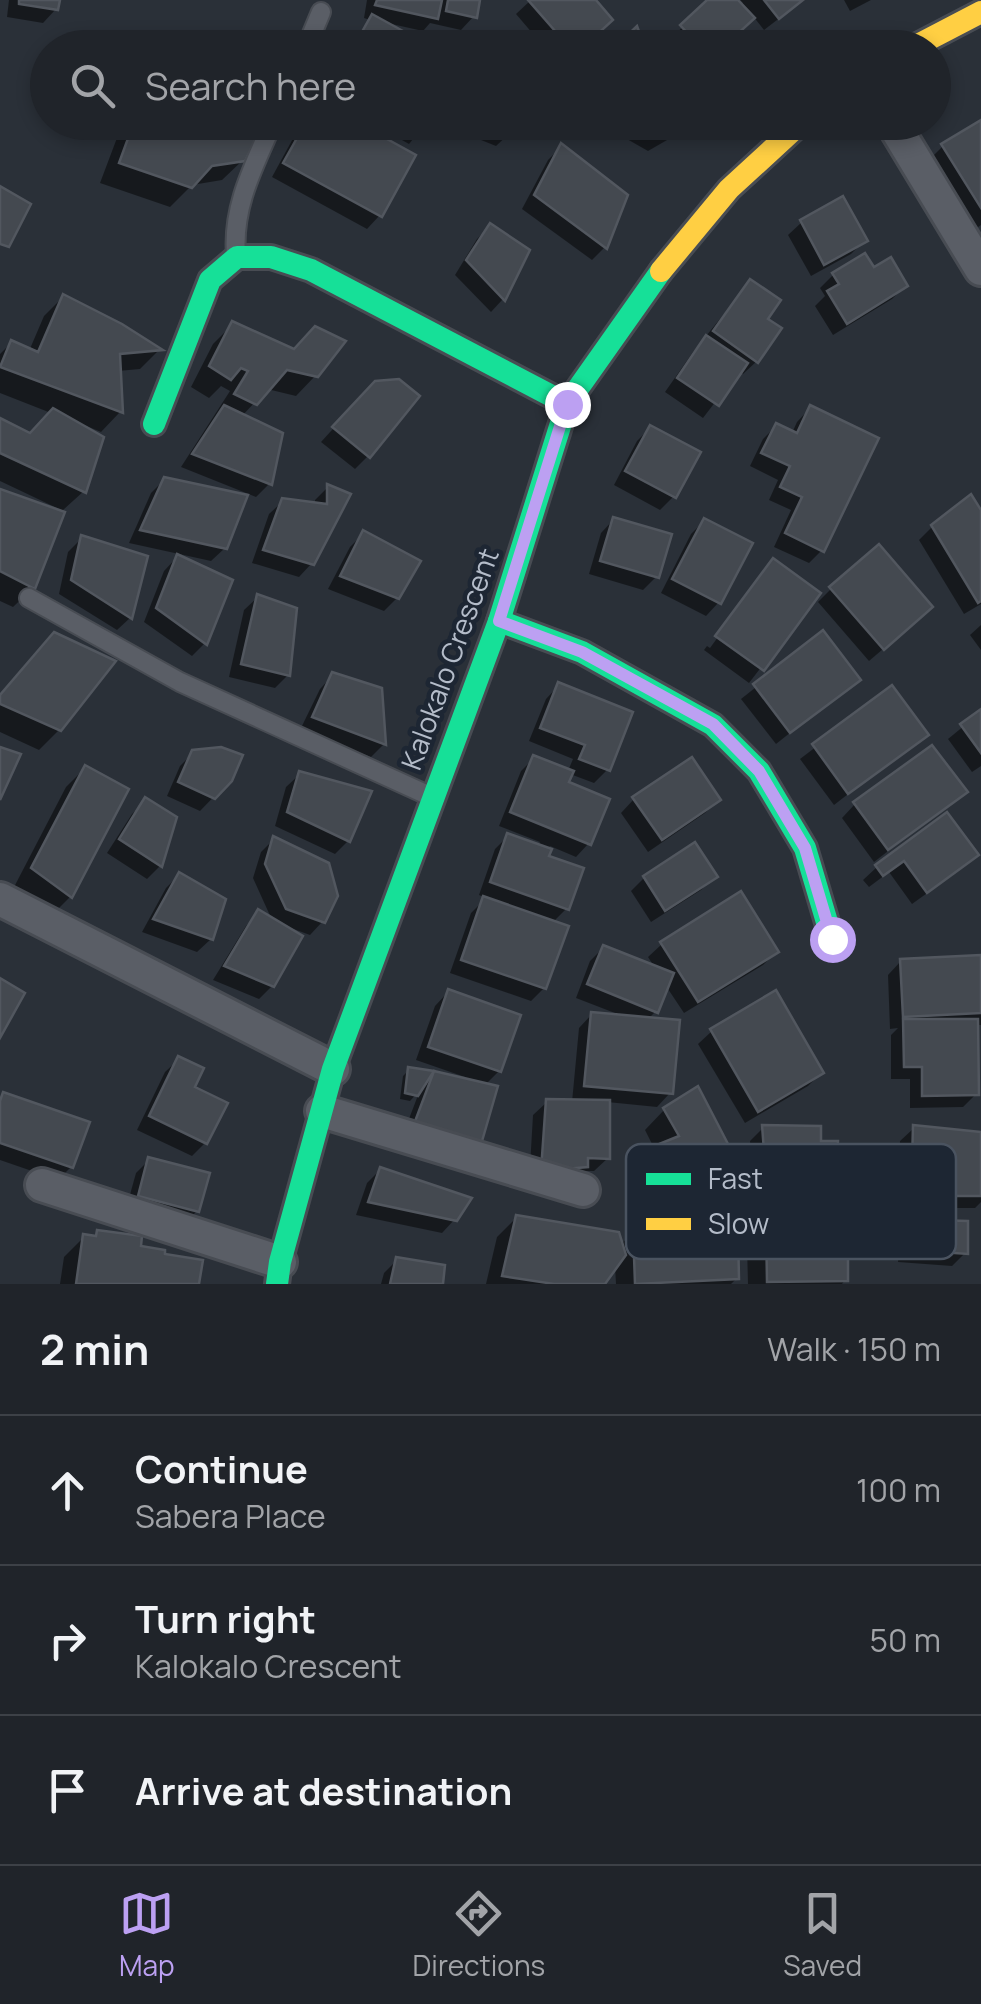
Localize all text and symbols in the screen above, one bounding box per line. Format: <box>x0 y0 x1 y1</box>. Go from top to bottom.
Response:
search box <box>30 30 951 140</box>
icon: search <box>65 58 120 113</box>
text: Search here <box>145 59 356 111</box>
route end <box>545 382 591 428</box>
street label: Kalokalo Crescent <box>391 543 507 775</box>
route start <box>810 917 856 963</box>
legend <box>626 1144 956 1259</box>
text: Fast <box>708 1159 763 1197</box>
text: Slow <box>708 1204 769 1242</box>
text: 2 min <box>40 1320 149 1378</box>
text: Walk · 150 m <box>767 1327 941 1371</box>
text: Continue <box>135 1442 308 1494</box>
icon: ahead <box>40 1463 95 1518</box>
text: 100 m <box>856 1468 941 1512</box>
text: Sabera Place <box>135 1494 326 1538</box>
text: Turn right <box>135 1592 316 1644</box>
icon: right <box>40 1613 95 1668</box>
text: 50 m <box>869 1618 941 1662</box>
text: Kalokalo Crescent <box>135 1644 402 1688</box>
icon: arrive <box>40 1763 95 1818</box>
text: Arrive at destination <box>135 1764 512 1816</box>
tab: Map <box>119 1886 175 1984</box>
tab: Directions <box>413 1886 545 1984</box>
tab: Saved <box>783 1886 862 1984</box>

